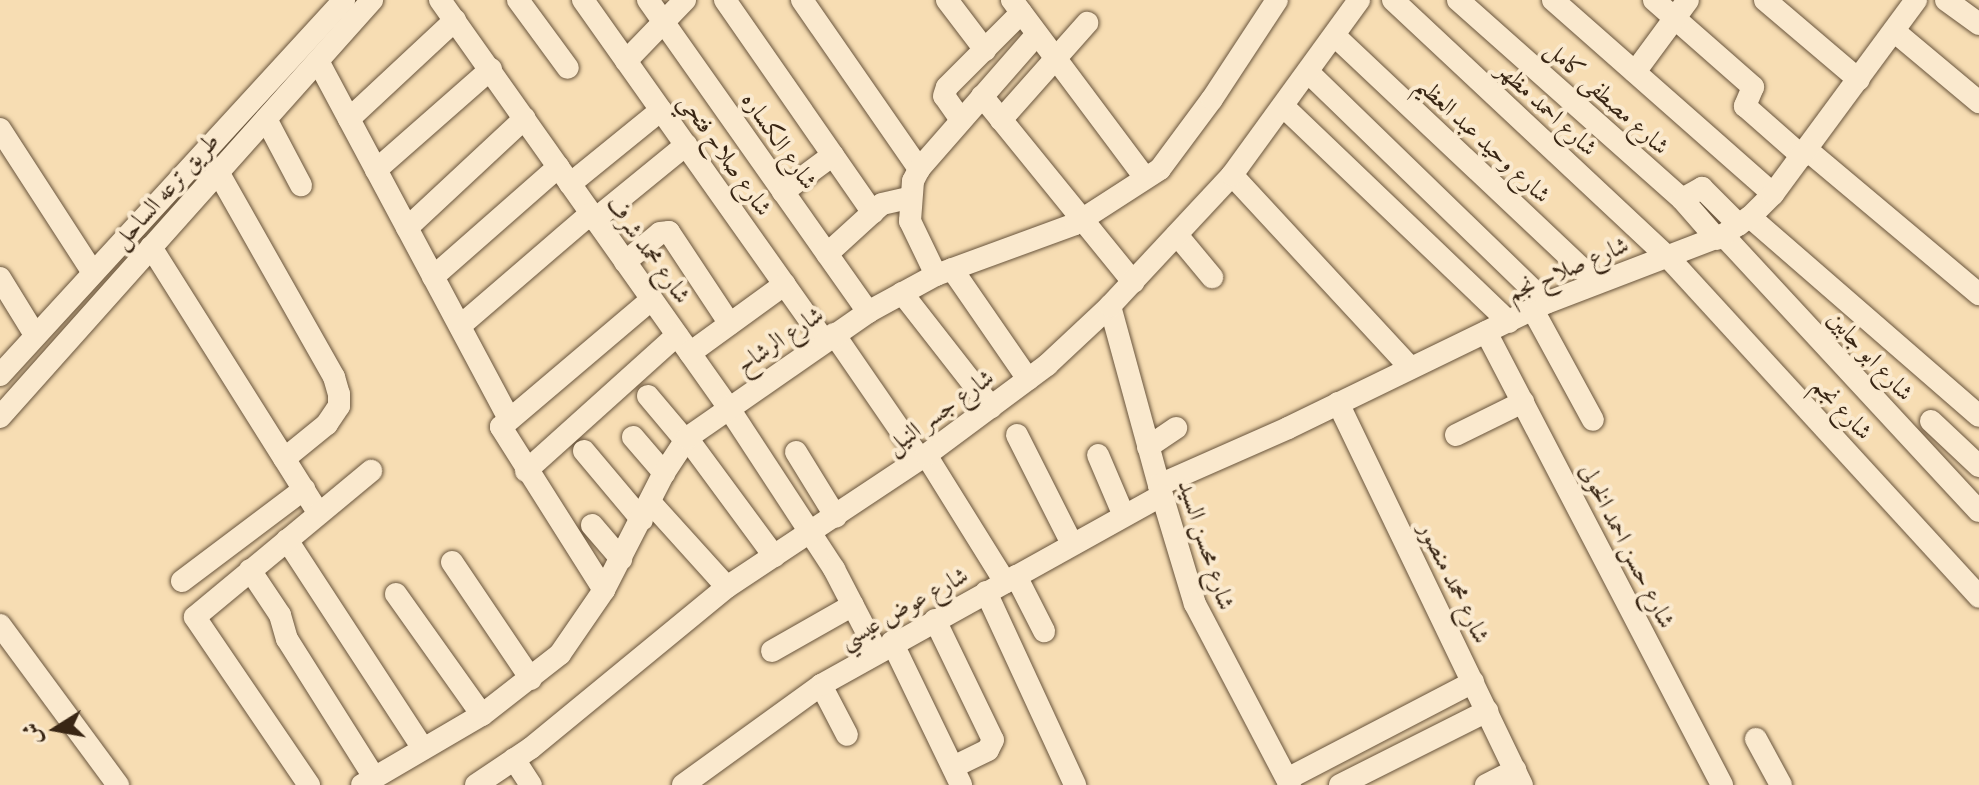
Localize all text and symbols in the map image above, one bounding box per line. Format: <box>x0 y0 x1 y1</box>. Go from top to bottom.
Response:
street label: شارع مصطفى كامل <box>1539 35 1675 161</box>
street label: شارع احمد مظهر <box>1491 55 1603 163</box>
street label: شارع وحيد عبد العظيم <box>1410 70 1556 210</box>
street label: شارع الكساره <box>735 87 823 195</box>
street label: شارع صلاح فتحي <box>672 88 778 222</box>
street label: طريق ترعه الساحل <box>107 127 225 255</box>
street label: شارع محمد شرف <box>599 191 697 309</box>
street label: شارع صلاح نجم <box>1503 231 1633 307</box>
street label: شارع الرشاح <box>731 300 829 380</box>
street label: شارع ابو جابين <box>1821 305 1919 407</box>
street label: شارع جسر النيل <box>880 363 1000 461</box>
street label: شارع نجم <box>1806 372 1878 446</box>
street label: شارع حسن احمد الخولى <box>1573 459 1681 633</box>
street label: شارع محسن السيد <box>1171 476 1241 614</box>
street label: شارع محمد منصور <box>1412 518 1496 648</box>
street label: شارع عوض عيسي <box>835 561 973 655</box>
north arrow <box>16 689 96 769</box>
text: ش <box>17 720 47 747</box>

